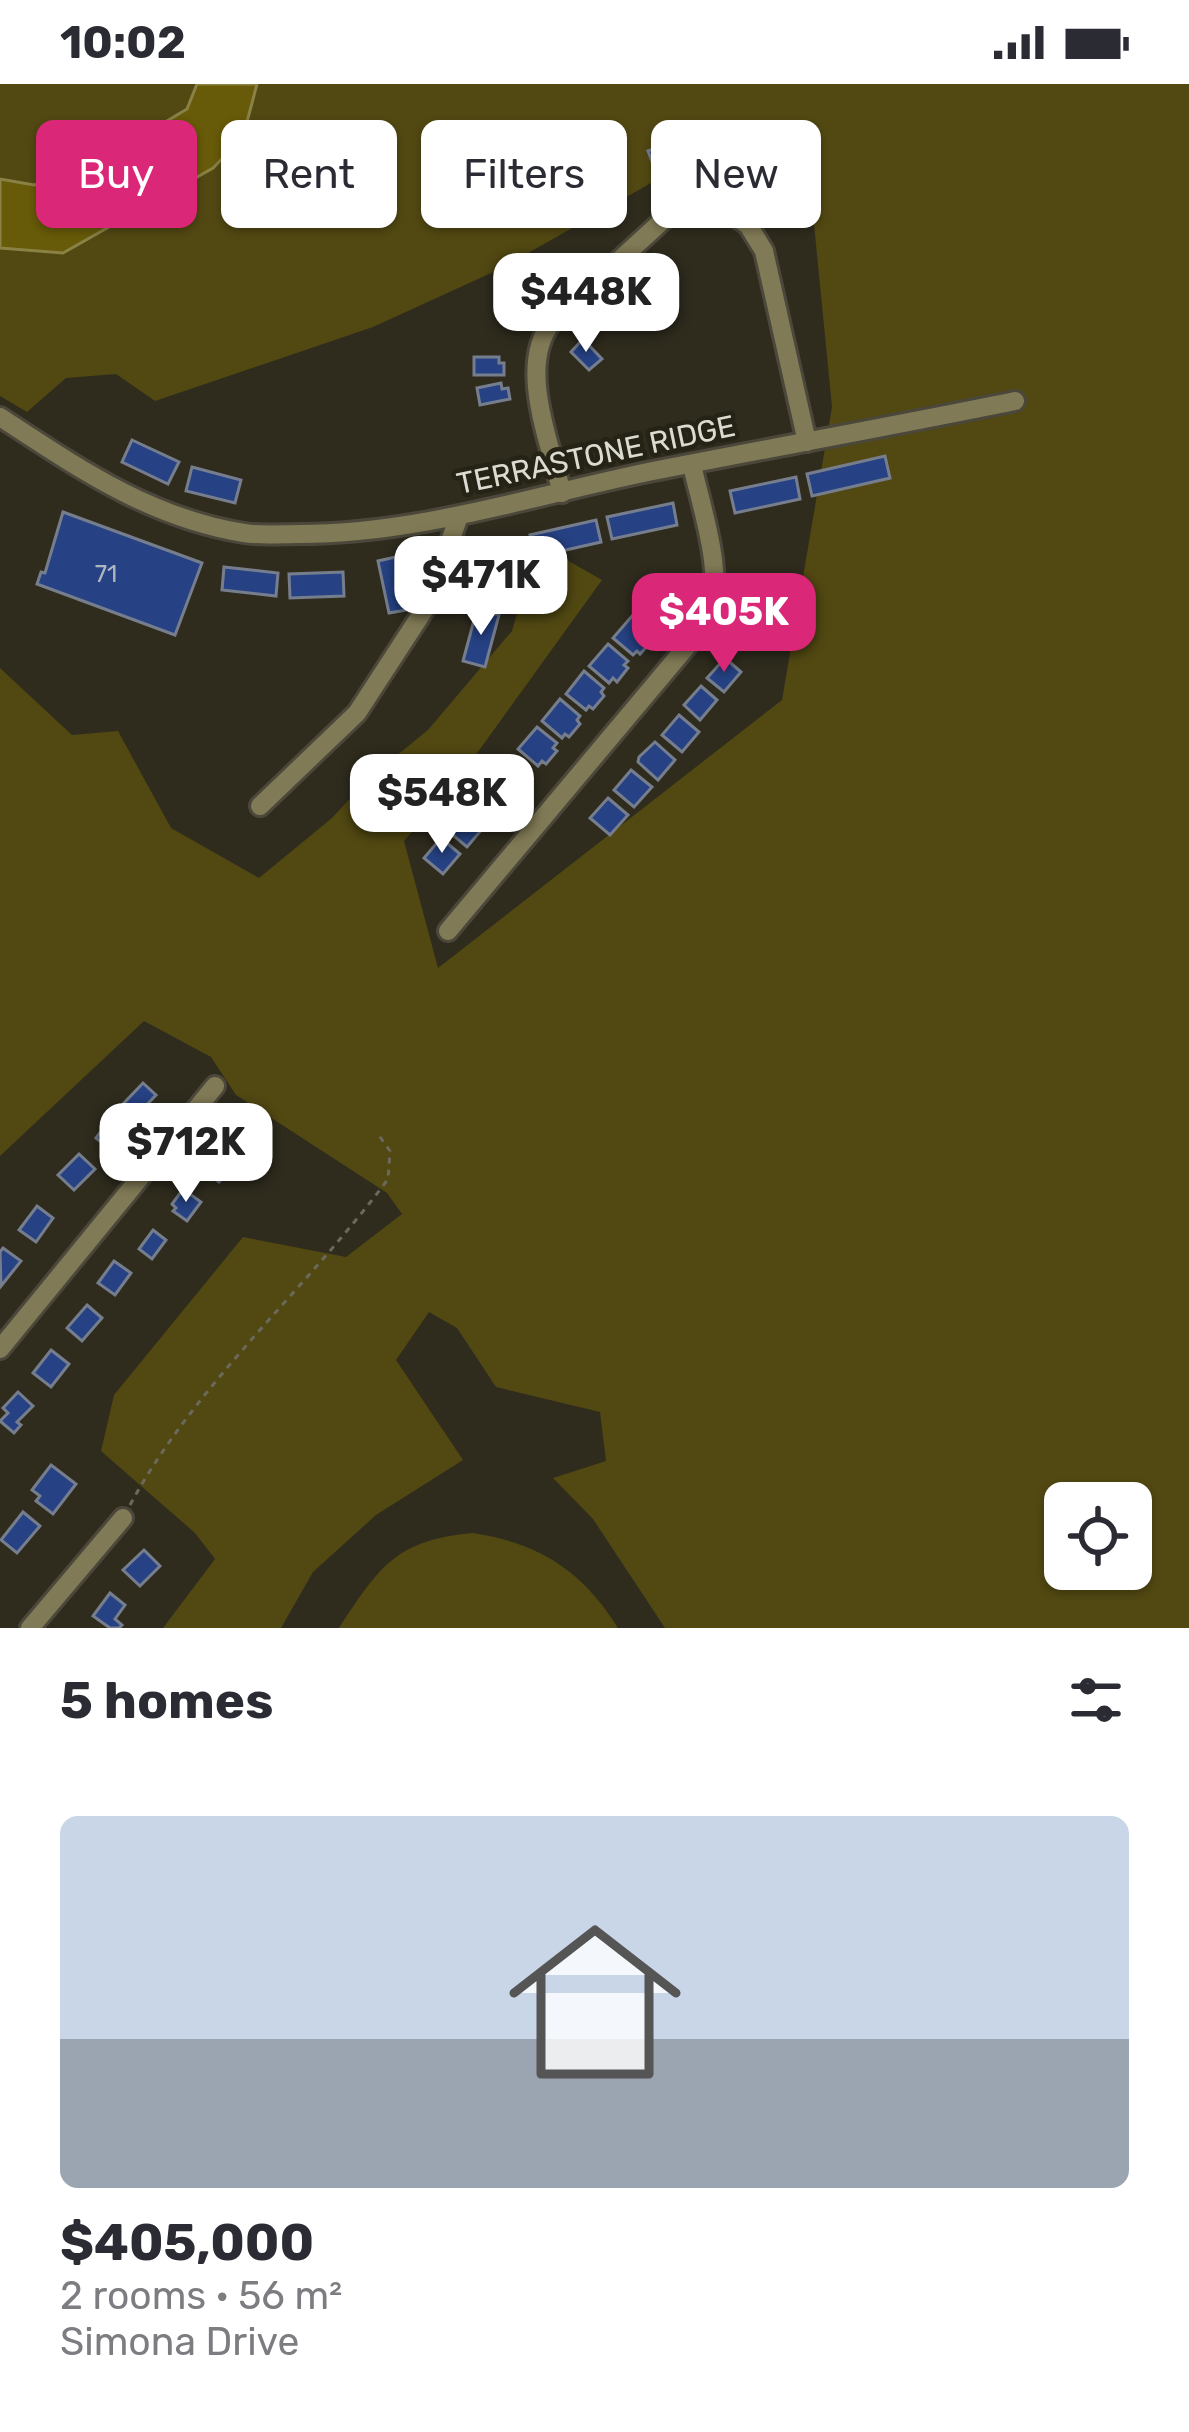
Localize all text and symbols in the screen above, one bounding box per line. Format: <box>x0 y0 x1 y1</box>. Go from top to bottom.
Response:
text: 10:02 <box>60 16 186 69</box>
chip: Buy <box>36 120 197 228</box>
chip: Rent <box>221 120 397 228</box>
chip: Filters <box>421 120 627 228</box>
chip: New <box>651 120 821 228</box>
pin: $448K <box>502 253 670 355</box>
text: $448K <box>520 269 652 315</box>
street label: TERRASTONE RIDGE <box>453 408 739 502</box>
pin: $471K <box>397 536 565 638</box>
text: $471K <box>421 552 541 598</box>
house number: 71 <box>95 560 117 588</box>
pin: $405K <box>640 573 808 675</box>
text: $405K <box>659 589 789 635</box>
pin: $548K <box>358 754 526 856</box>
text: $548K <box>377 770 507 816</box>
pin: $712K <box>102 1103 270 1205</box>
text: $712K <box>127 1119 246 1165</box>
map controls <box>1044 1482 1152 1590</box>
button: locate <box>1044 1482 1152 1590</box>
icon: filters <box>1063 1667 1129 1733</box>
text: 5 homes <box>60 1670 273 1731</box>
icon: home <box>487 1894 703 2110</box>
text: $405,000 <box>60 2212 314 2273</box>
text: 2 rooms · 56 m² <box>60 2273 342 2319</box>
text: Simona Drive <box>60 2319 299 2365</box>

